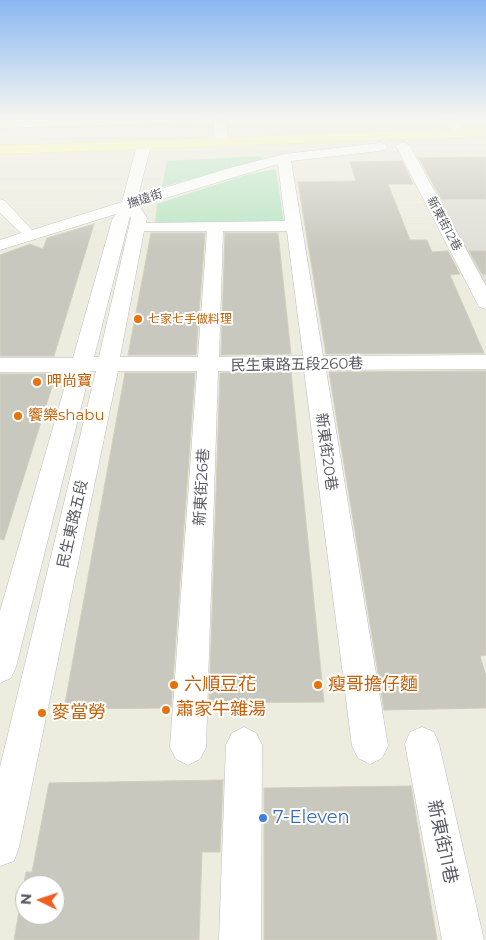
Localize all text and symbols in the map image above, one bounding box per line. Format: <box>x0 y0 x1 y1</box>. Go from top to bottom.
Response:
street label: 撫遠街 <box>126 187 164 211</box>
street label: 新東街12巷 <box>424 195 464 253</box>
place label: 七家七手做料理 <box>148 312 232 326</box>
marker: 七家七手做料理 <box>132 313 144 325</box>
street label: 民生東路五段260巷 <box>231 355 363 375</box>
place label: 呷尚寶 <box>47 373 92 391</box>
marker: 呷尚寶 <box>31 376 43 388</box>
place label: 饗樂shabu <box>28 407 105 425</box>
marker: 饗樂shabu <box>12 410 24 422</box>
street label: 新東街20巷 <box>312 412 340 492</box>
street label: 新東街26巷 <box>191 448 213 526</box>
street label: 民生東路五段 <box>54 478 92 570</box>
place label: 六順豆花 <box>184 674 256 696</box>
place label: 瘦哥擔仔麵 <box>328 674 418 696</box>
marker: 六順豆花 <box>168 679 180 691</box>
marker: 瘦哥擔仔麵 <box>312 679 324 691</box>
place label: 蕭家牛雜湯 <box>176 699 266 721</box>
place label: 麥當勞 <box>52 702 106 724</box>
marker: 蕭家牛雜湯 <box>160 704 172 716</box>
marker: 麥當勞 <box>36 707 48 719</box>
street label: 新東街11巷 <box>423 798 461 886</box>
place label: 7-Eleven <box>273 807 350 829</box>
marker: 7-Eleven <box>257 812 269 824</box>
north arrow <box>15 875 65 925</box>
text: N <box>17 893 35 905</box>

